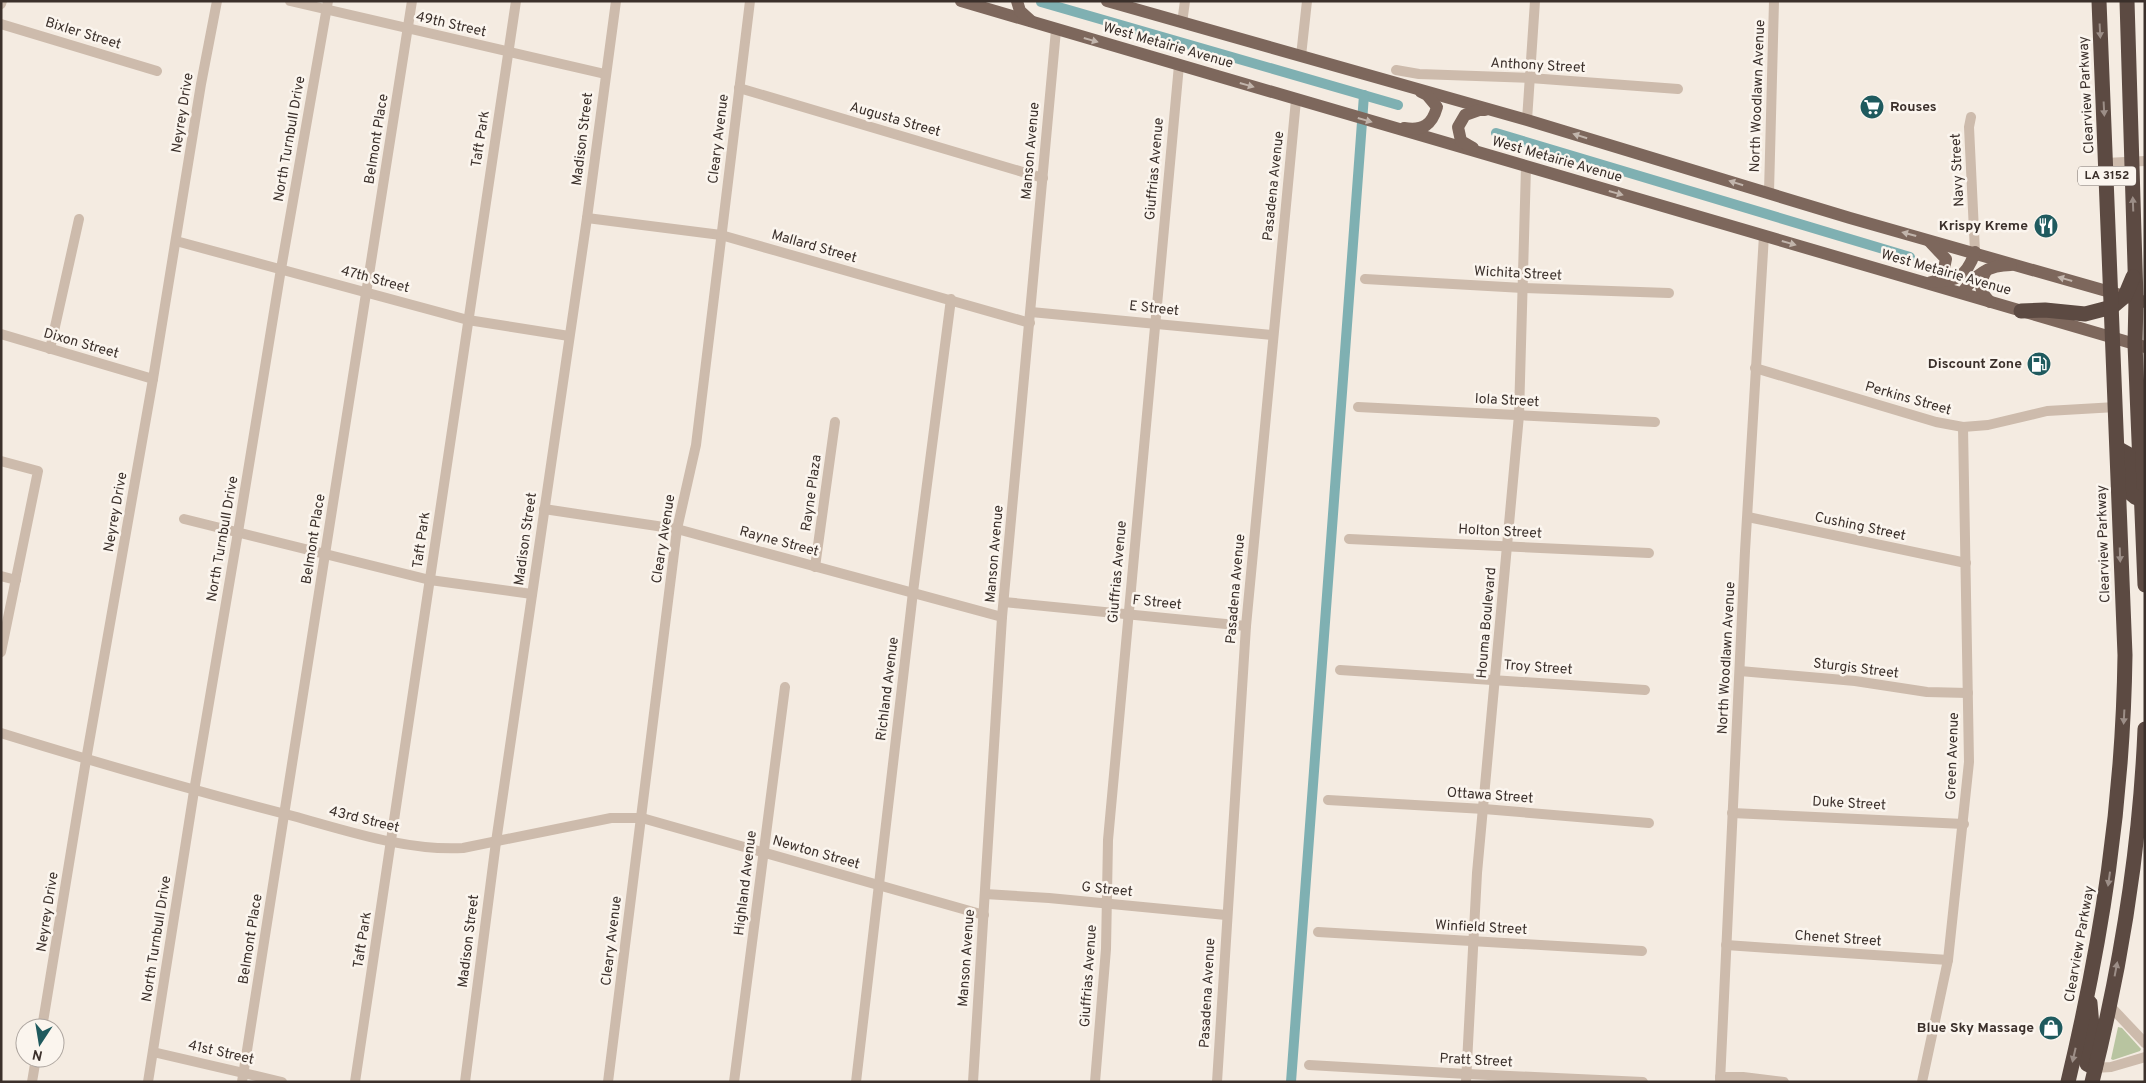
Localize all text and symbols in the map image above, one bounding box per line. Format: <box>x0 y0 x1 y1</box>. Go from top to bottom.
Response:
street label: 49th Street <box>414 9 488 41</box>
street label: Bixler Street <box>43 14 123 54</box>
street label: West Metairie Avenue <box>1101 19 1235 73</box>
street label: North Woodlawn Avenue <box>1747 19 1769 173</box>
one-way arrow <box>2097 23 2105 39</box>
one-way arrow <box>1084 36 1099 44</box>
street label: Clearview Parkway <box>2075 36 2099 154</box>
street label: Anthony Street <box>1490 55 1586 77</box>
street label: Neyrey Drive <box>168 72 198 154</box>
street label: North Turnbull Drive <box>271 75 309 203</box>
one-way arrow <box>1240 82 1255 90</box>
street label: Madison Street <box>569 91 597 187</box>
street label: Belmont Place <box>361 93 393 185</box>
street label: Cleary Avenue <box>705 93 733 185</box>
supermarket icon: Rouses <box>1859 94 1885 120</box>
street label: Augusta Street <box>848 99 942 141</box>
place label: Rouses <box>1890 99 1937 116</box>
one-way arrow <box>2100 101 2108 117</box>
street label: Manson Avenue <box>1018 102 1044 200</box>
street label: Taft Park <box>468 110 494 168</box>
one-way arrow <box>1358 116 1373 124</box>
street label: Giuffrias Avenue <box>1142 117 1168 221</box>
street label: Pasadena Avenue <box>1260 130 1288 242</box>
one-way arrow <box>1573 132 1588 140</box>
street label: West Metairie Avenue <box>1490 133 1624 187</box>
street label: Navy Street <box>1948 133 1968 207</box>
road number: LA 3152 <box>2078 167 2136 186</box>
one-way arrow <box>1728 178 1743 186</box>
one-way arrow <box>1608 189 1623 197</box>
one-way arrow <box>2129 196 2137 212</box>
restaurant icon: Krispy Kreme <box>2033 213 2059 239</box>
place label: Krispy Kreme <box>1939 218 2028 235</box>
street label: Mallard Street <box>769 227 859 267</box>
one-way arrow <box>1901 229 1916 237</box>
one-way arrow <box>1781 239 1796 247</box>
street label: West Metairie Avenue <box>1879 246 2013 300</box>
street label: 47th Street <box>339 263 411 297</box>
street label: Wichita Street <box>1474 263 1562 285</box>
one-way arrow <box>2057 274 2072 282</box>
street label: E Street <box>1128 298 1180 320</box>
street label: Dixon Street <box>41 325 121 363</box>
fuel station icon: Discount Zone <box>2026 351 2052 377</box>
place label: Discount Zone <box>1928 356 2022 373</box>
street label: Perkins Street <box>1863 379 1953 419</box>
street label: Iola Street <box>1474 391 1540 411</box>
street label: Rayne Plaza <box>798 454 826 532</box>
street label: Neyrey Drive <box>101 471 131 553</box>
street label: North Turnbull Drive <box>204 475 242 603</box>
street label: Clearview Parkway <box>2093 485 2115 603</box>
street label: Madison Street <box>511 491 541 587</box>
street label: Belmont Place <box>298 493 330 585</box>
street label: Cleary Avenue <box>649 493 679 585</box>
street label: Manson Avenue <box>982 505 1008 603</box>
street label: Cushing Street <box>1813 509 1907 545</box>
street label: Taft Park <box>410 511 434 569</box>
street label: Giuffrias Avenue <box>1105 520 1131 624</box>
street label: Holton Street <box>1458 521 1542 543</box>
street label: Rayne Street <box>737 523 821 561</box>
street label: Pasadena Avenue <box>1223 533 1249 645</box>
one-way arrow <box>2117 547 2125 563</box>
street label: Houma Boulevard <box>1474 567 1500 679</box>
street label: North Woodlawn Avenue <box>1715 581 1739 735</box>
street label: F Street <box>1131 592 1183 614</box>
street label: Richland Avenue <box>873 636 903 742</box>
street label: Sturgis Street <box>1812 655 1900 683</box>
street label: Troy Street <box>1503 657 1573 679</box>
one-way arrow <box>2119 709 2127 725</box>
street label: Green Avenue <box>1943 712 1963 800</box>
street label: Ottawa Street <box>1446 784 1534 808</box>
street label: Duke Street <box>1812 794 1886 814</box>
street label: 43rd Street <box>327 803 401 837</box>
street label: Highland Avenue <box>731 829 761 937</box>
street label: Newton Street <box>770 832 862 874</box>
street label: Neyrey Drive <box>33 871 63 953</box>
one-way arrow <box>2104 871 2112 887</box>
street label: North Turnbull Drive <box>139 875 175 1003</box>
street label: G Street <box>1081 879 1133 901</box>
street label: Clearview Parkway <box>2061 884 2099 1004</box>
street label: Belmont Place <box>235 893 267 985</box>
street label: Madison Street <box>455 893 483 989</box>
street label: Cleary Avenue <box>598 895 626 987</box>
street label: Manson Avenue <box>955 909 979 1007</box>
street label: Taft Park <box>350 911 376 969</box>
street label: Winfield Street <box>1434 917 1528 939</box>
street label: Giuffrias Avenue <box>1077 924 1101 1028</box>
street label: Chenet Street <box>1794 927 1882 951</box>
street label: Pasadena Avenue <box>1197 937 1219 1049</box>
one-way arrow <box>2113 961 2121 977</box>
shop icon: Blue Sky Massage <box>2038 1015 2064 1041</box>
north arrow <box>15 1018 65 1068</box>
place label: Blue Sky Massage <box>1917 1020 2034 1037</box>
street label: 41st Street <box>186 1037 256 1069</box>
text: N <box>31 1045 44 1064</box>
one-way arrow <box>2070 1048 2078 1063</box>
street label: Pratt Street <box>1439 1051 1513 1071</box>

